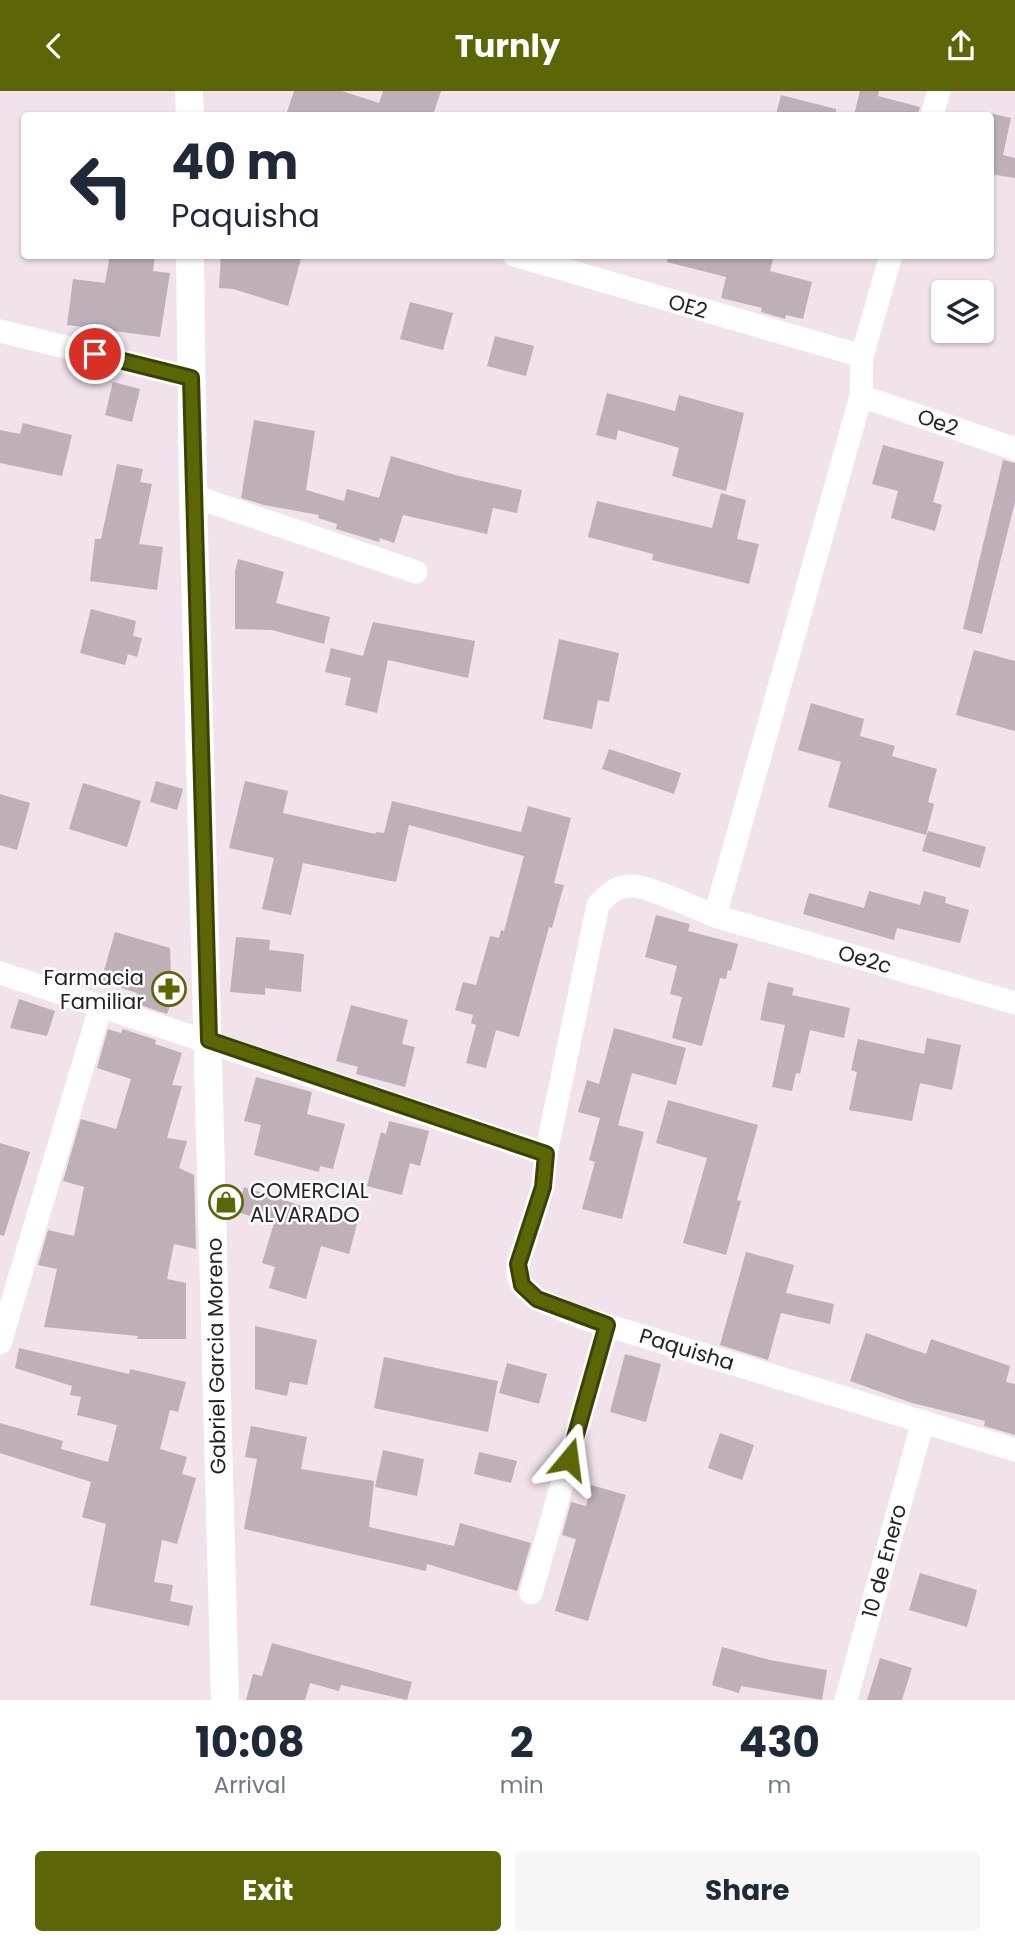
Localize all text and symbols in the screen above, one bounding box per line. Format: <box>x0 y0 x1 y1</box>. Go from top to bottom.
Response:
text: Turnly <box>455 23 560 68</box>
icon: back <box>35 27 73 65</box>
icon: share <box>942 27 980 65</box>
text: 40 m <box>171 128 298 196</box>
icon: left <box>56 140 147 231</box>
text: Paquisha <box>171 193 320 238</box>
map controls <box>931 280 994 343</box>
button: layers <box>931 280 994 343</box>
street label: OE2 <box>665 287 711 325</box>
pin <box>65 324 125 384</box>
icon: arrive <box>76 335 114 373</box>
street label: Oe2 <box>914 402 962 442</box>
street label: Oe2c <box>835 938 895 980</box>
place label: Farmacia Familiar <box>43 963 144 1016</box>
pharmacy icon: Farmacia Familiar <box>150 970 188 1008</box>
place label: COMERCIAL ALVARADO <box>250 1176 369 1229</box>
shop icon: COMERCIAL ALVARADO <box>207 1183 245 1221</box>
street label: Gabriel Garcia Moreno <box>199 1237 233 1475</box>
street label: Paquisha <box>636 1321 738 1377</box>
position arrow <box>532 1422 606 1496</box>
street label: 10 de Enero <box>855 1501 913 1621</box>
text: 10:08 <box>195 1713 305 1772</box>
text: 2 <box>510 1713 534 1772</box>
text: 430 <box>739 1713 820 1772</box>
text: Arrival <box>214 1769 286 1801</box>
text: min <box>500 1769 544 1801</box>
text: m <box>768 1769 791 1801</box>
button: Exit <box>35 1851 501 1931</box>
button: Share <box>515 1851 980 1931</box>

